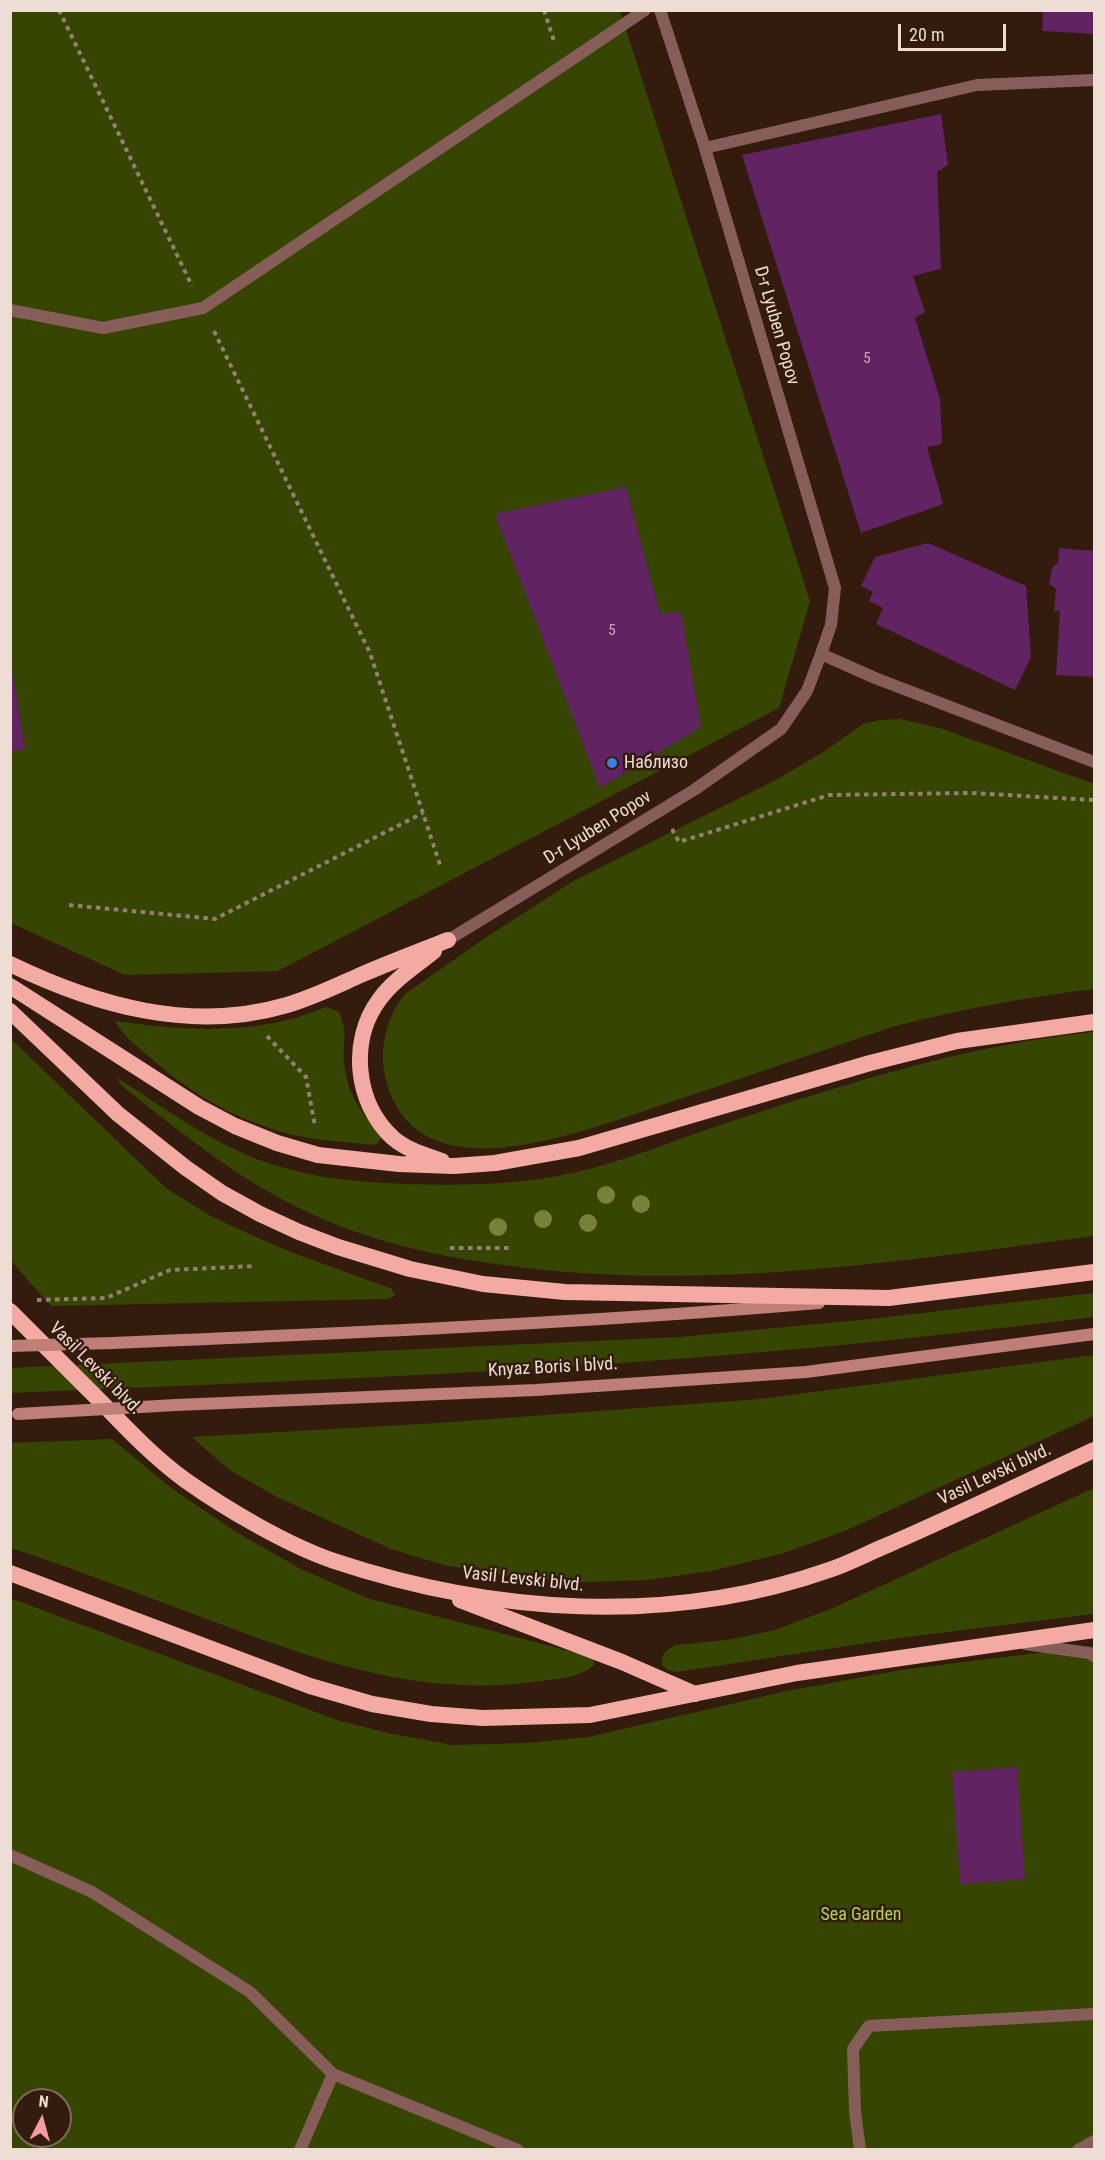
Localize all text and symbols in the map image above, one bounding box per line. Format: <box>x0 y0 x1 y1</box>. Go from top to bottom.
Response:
scale bar <box>901 12 1009 50</box>
text: 20 m <box>909 24 944 45</box>
street label: D-r Lyuben Popov <box>749 264 803 388</box>
house number: 5 <box>863 350 871 368</box>
house number: 5 <box>608 622 616 640</box>
place label: Наблизо <box>624 752 688 774</box>
marker: Наблизо <box>605 756 619 770</box>
street label: D-r Lyuben Popov <box>540 786 656 870</box>
street label: Vasil Levski blvd. <box>44 1318 146 1420</box>
street label: Knyaz Boris I blvd. <box>487 1354 619 1382</box>
street label: Vasil Levski blvd. <box>935 1439 1055 1511</box>
street label: Vasil Levski blvd. <box>461 1563 585 1597</box>
park label: Sea Garden <box>820 1904 902 1926</box>
north arrow <box>12 2088 72 2148</box>
text: N <box>38 2092 50 2112</box>

